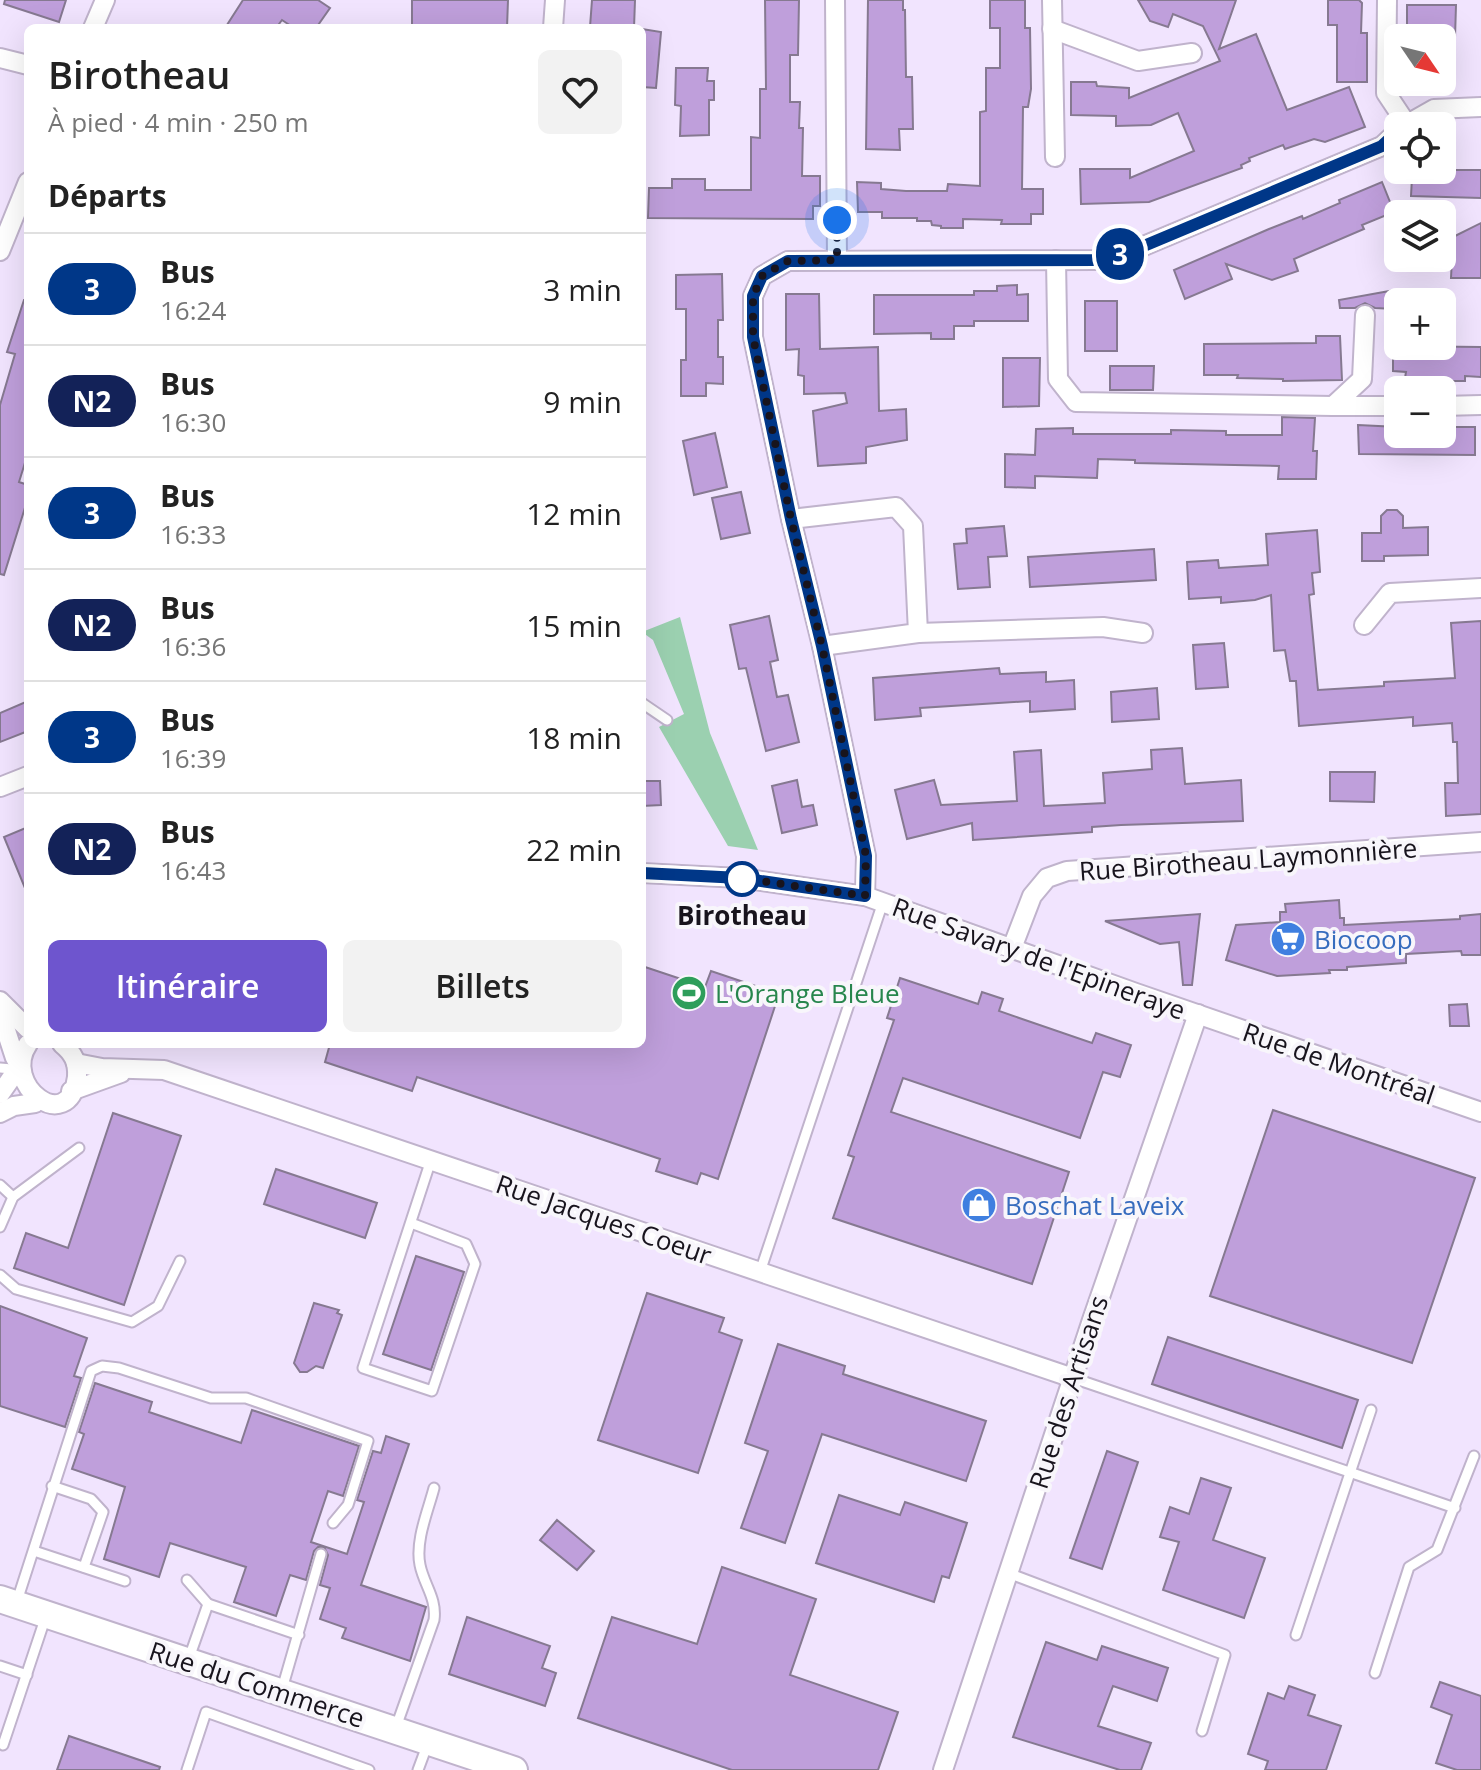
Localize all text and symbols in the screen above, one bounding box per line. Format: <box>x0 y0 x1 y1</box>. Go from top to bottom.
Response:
north arrow <box>1384 24 1456 96</box>
map controls <box>1384 24 1456 448</box>
text: Birotheau <box>48 48 231 100</box>
button: heart <box>538 50 622 134</box>
text: À pied · 4 min · 250 m <box>48 104 308 140</box>
button: locate <box>1384 112 1456 184</box>
text: Départs <box>48 175 167 216</box>
your location <box>817 200 857 240</box>
button: layers <box>1384 200 1456 272</box>
line badge: 3 <box>1094 228 1146 280</box>
text: 3 <box>1112 235 1128 273</box>
text: Bus <box>160 251 215 292</box>
text: 3 min <box>543 269 622 310</box>
text: 3 <box>84 270 100 308</box>
button: + <box>1384 288 1456 360</box>
text: 16:24 <box>160 292 226 328</box>
text: Bus <box>160 363 215 404</box>
button: − <box>1384 376 1456 448</box>
text: 9 min <box>543 381 622 422</box>
text: N2 <box>73 382 111 420</box>
text: 16:30 <box>160 404 226 440</box>
text: Bus <box>160 475 215 516</box>
text: 12 min <box>526 493 622 534</box>
text: 3 <box>84 494 100 532</box>
text: 16:33 <box>160 516 226 552</box>
text: Bus <box>160 587 215 628</box>
text: 15 min <box>526 605 622 646</box>
text: N2 <box>73 606 111 644</box>
text: 16:36 <box>160 628 226 664</box>
text: Bus <box>160 699 215 740</box>
text: 18 min <box>526 717 622 758</box>
text: 3 <box>84 718 100 756</box>
text: 16:39 <box>160 740 226 776</box>
text: Bus <box>160 811 215 852</box>
text: 22 min <box>526 829 622 870</box>
street label: Rue Birotheau Laymonnière <box>1078 829 1418 889</box>
text: N2 <box>73 830 111 868</box>
text: 16:43 <box>160 852 226 888</box>
marker: Birotheau <box>725 862 759 896</box>
street label: Rue Savary de l'Epineraye <box>887 888 1191 1028</box>
place label: Birotheau <box>677 897 807 933</box>
supermarket icon: Biocoop <box>1269 920 1307 958</box>
place label: Biocoop <box>1314 921 1413 957</box>
button: Itinéraire <box>48 940 327 1032</box>
button: Billets <box>343 940 622 1032</box>
sports icon: L'Orange Bleue <box>670 974 708 1012</box>
place label: L'Orange Bleue <box>715 975 900 1011</box>
street label: Rue de Montréal <box>1238 1013 1440 1113</box>
street label: Rue Jacques Coeur <box>491 1165 717 1273</box>
shop icon: Boschat Laveix <box>960 1186 998 1224</box>
place label: Boschat Laveix <box>1005 1187 1185 1223</box>
street label: Rue des Artisans <box>1020 1291 1116 1493</box>
street label: Rue du Commerce <box>145 1632 369 1736</box>

